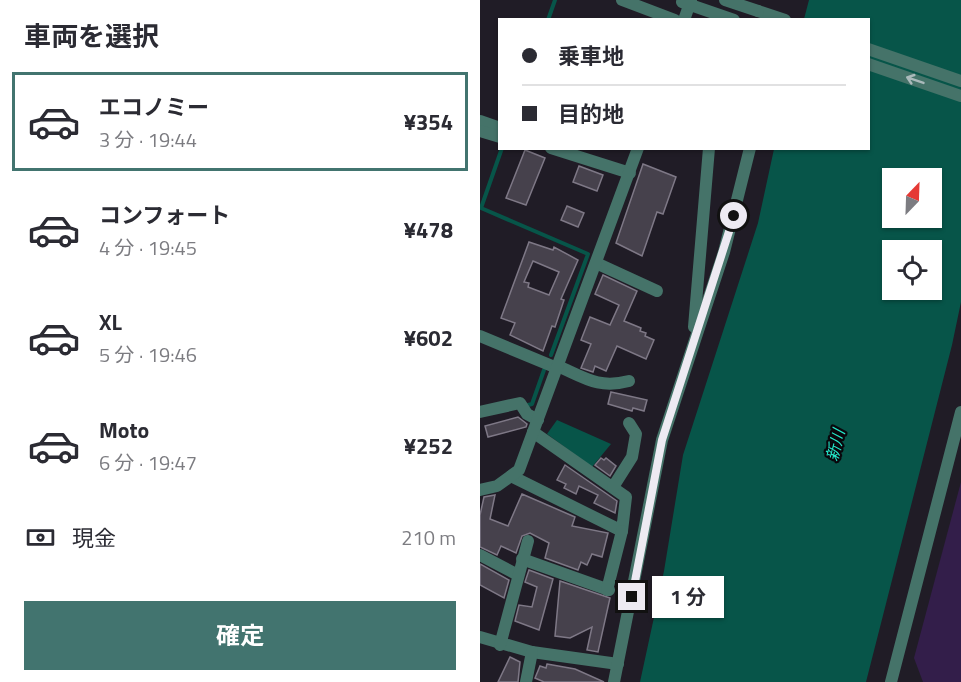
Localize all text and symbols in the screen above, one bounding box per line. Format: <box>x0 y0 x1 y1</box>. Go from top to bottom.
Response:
text: 車両を選択 <box>24 15 159 56</box>
text: 乗車地 <box>558 39 624 73</box>
one-way arrow <box>906 74 925 85</box>
text: エコノミー <box>99 90 209 124</box>
icon: car <box>27 95 81 149</box>
text: 目的地 <box>558 97 624 131</box>
text: ¥354 <box>404 105 453 139</box>
text: 3 分 · 19:44 <box>99 124 197 155</box>
north arrow <box>882 168 942 228</box>
map controls <box>882 168 942 300</box>
text: コンフォート <box>99 198 230 232</box>
route start <box>720 202 747 229</box>
icon: car <box>27 203 81 257</box>
text: ¥478 <box>404 213 453 247</box>
text: 4 分 · 19:45 <box>99 232 197 263</box>
button: locate <box>882 240 942 300</box>
text: XL <box>99 305 122 339</box>
icon: car <box>27 311 81 365</box>
text: ¥602 <box>404 321 453 355</box>
text: 5 分 · 19:46 <box>99 339 197 370</box>
text: Moto <box>99 413 149 447</box>
icon: car <box>27 419 81 473</box>
water label: 新川 <box>819 425 851 463</box>
text: ¥252 <box>404 429 453 463</box>
text: 6 分 · 19:47 <box>99 447 197 478</box>
icon: cash <box>24 521 57 554</box>
text: 現金 <box>72 521 116 555</box>
text: 210 m <box>401 522 456 553</box>
callout: 1 分 <box>653 576 725 618</box>
text: 1 分 <box>670 581 706 612</box>
route end <box>618 583 645 610</box>
button: 確定 <box>24 601 456 670</box>

